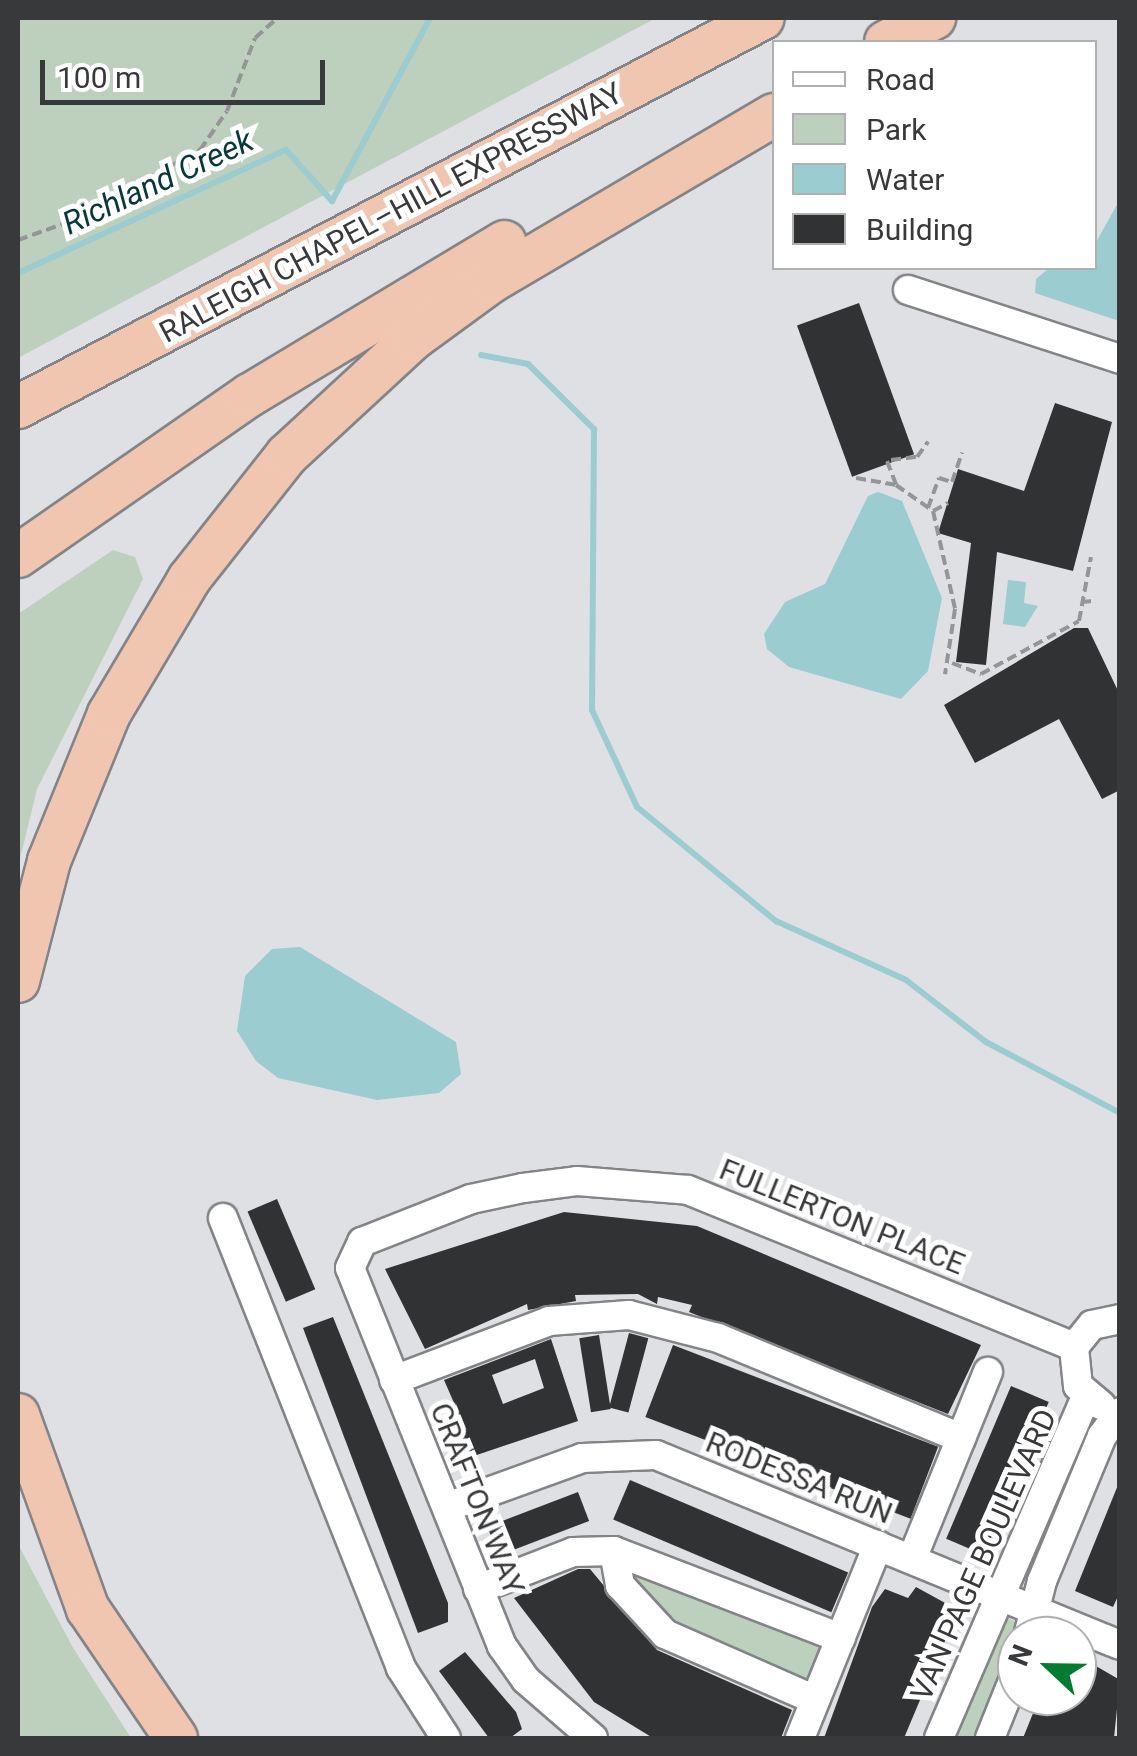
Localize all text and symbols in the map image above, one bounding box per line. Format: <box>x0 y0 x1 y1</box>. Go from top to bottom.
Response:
scale bar <box>45 40 330 102</box>
legend <box>772 40 1097 270</box>
text: 100 m <box>57 60 141 95</box>
text: Road <box>866 62 935 97</box>
street label: RALEIGH CHAPEL–HILL EXPRESSWAY <box>154 75 628 351</box>
text: Park <box>866 112 926 147</box>
water label: Richland Creek <box>57 121 259 243</box>
text: Water <box>866 162 944 197</box>
text: Building <box>866 212 973 247</box>
street label: FULLERTON PLACE <box>714 1151 970 1283</box>
street label: CRAFTON WAY <box>422 1398 532 1600</box>
street label: VAN PAGE BOULEVARD <box>903 1404 1065 1706</box>
street label: RODESSA RUN <box>701 1424 897 1532</box>
north arrow <box>997 1616 1097 1716</box>

